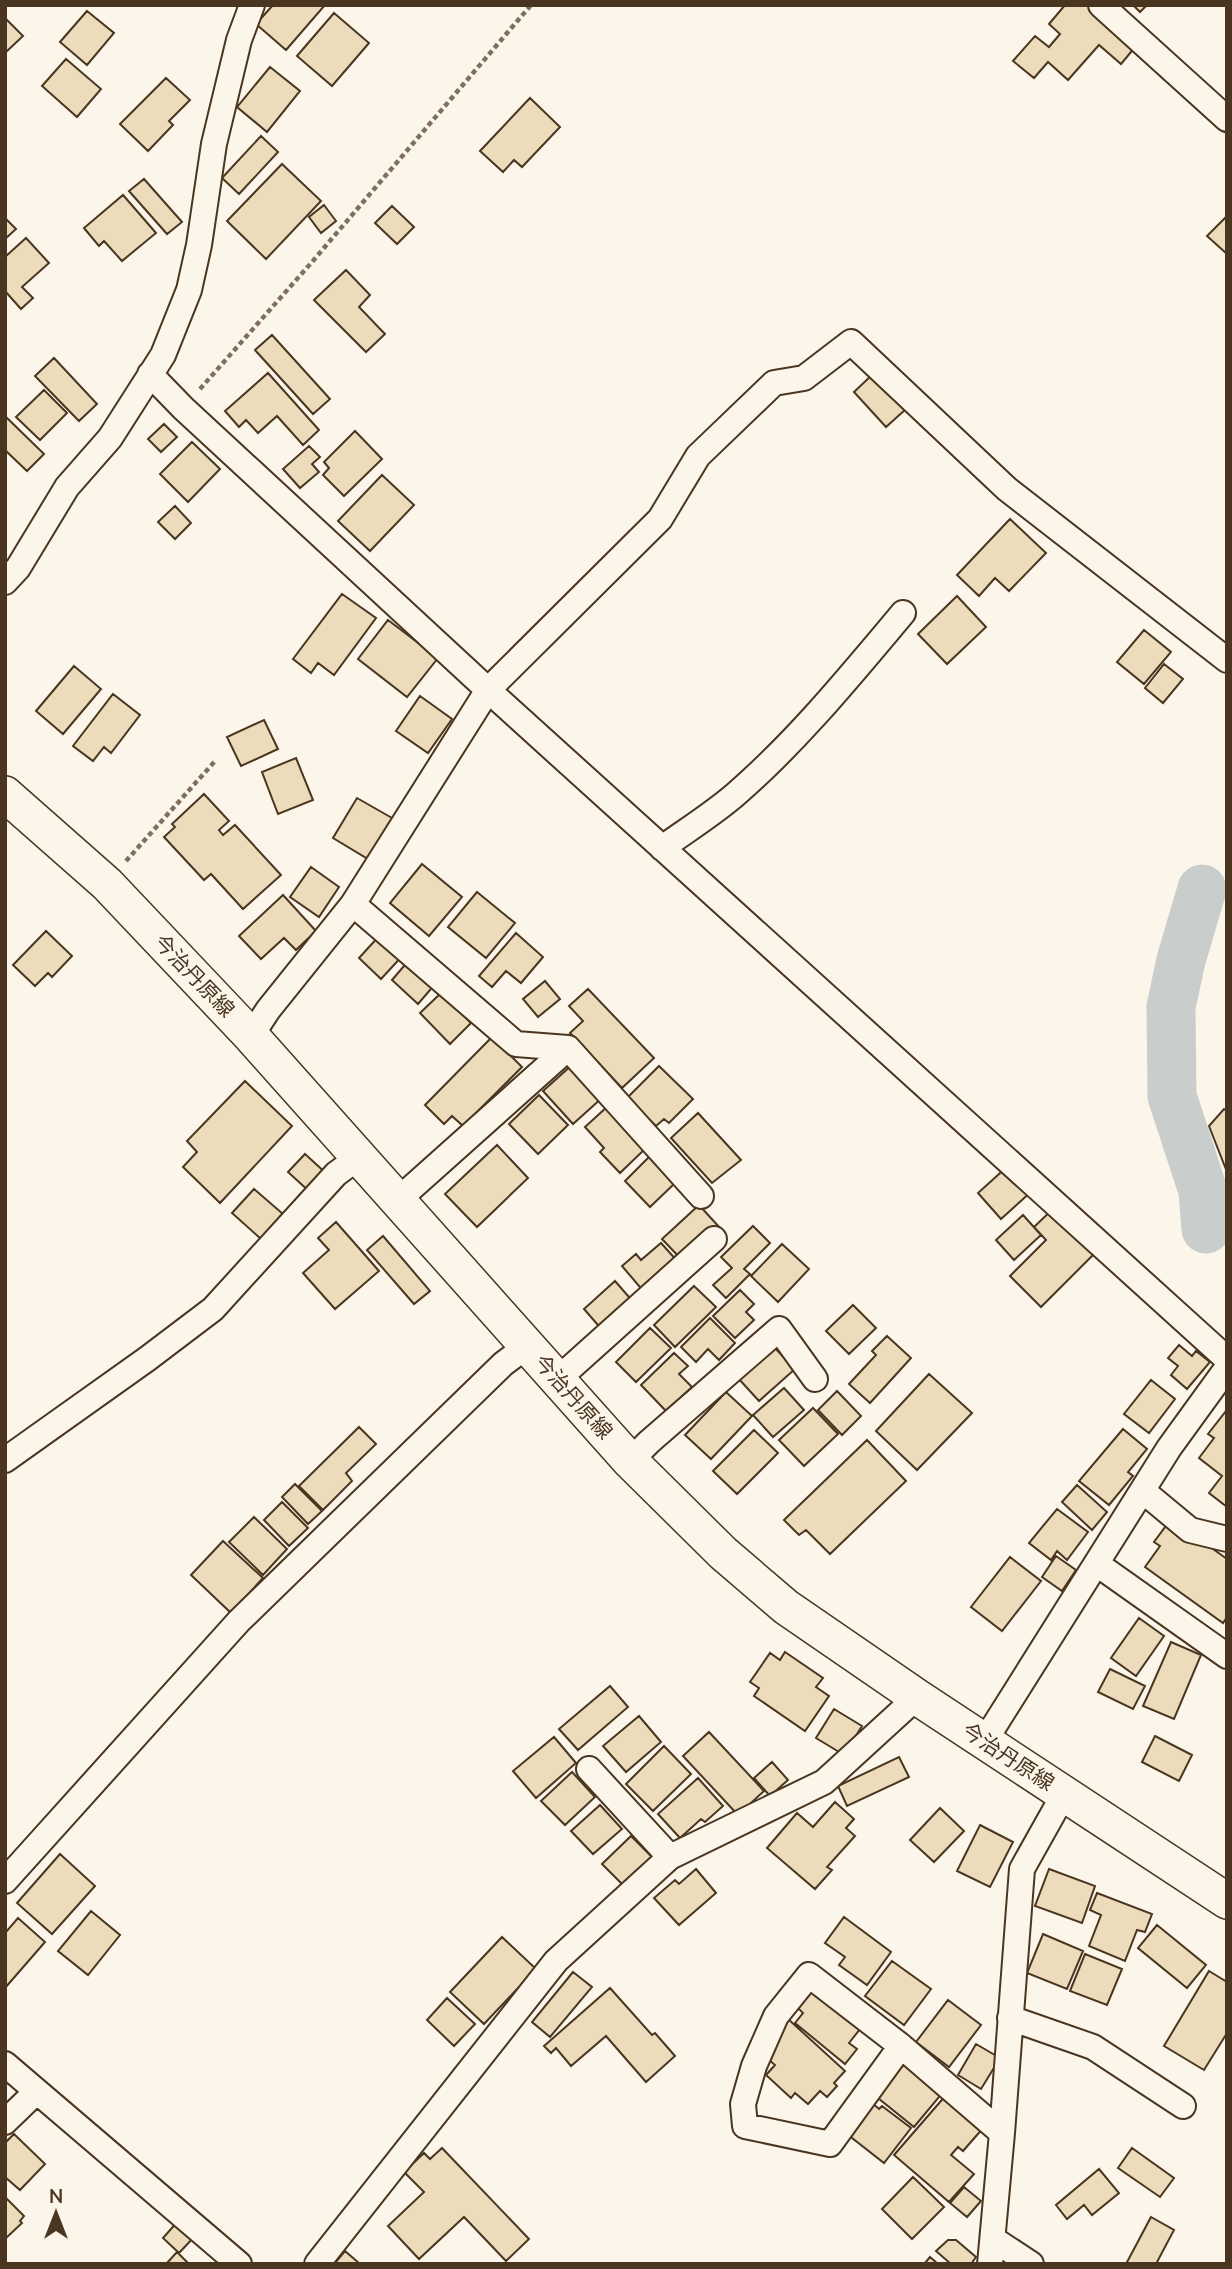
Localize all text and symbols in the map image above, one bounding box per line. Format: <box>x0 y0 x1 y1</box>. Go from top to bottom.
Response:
street label: 今治丹原線 <box>147 929 241 1023</box>
street label: 今治丹原線 <box>527 1349 619 1445</box>
street label: 今治丹原線 <box>956 1717 1060 1797</box>
north arrow <box>21 2178 91 2248</box>
text: N <box>49 2184 63 2210</box>

